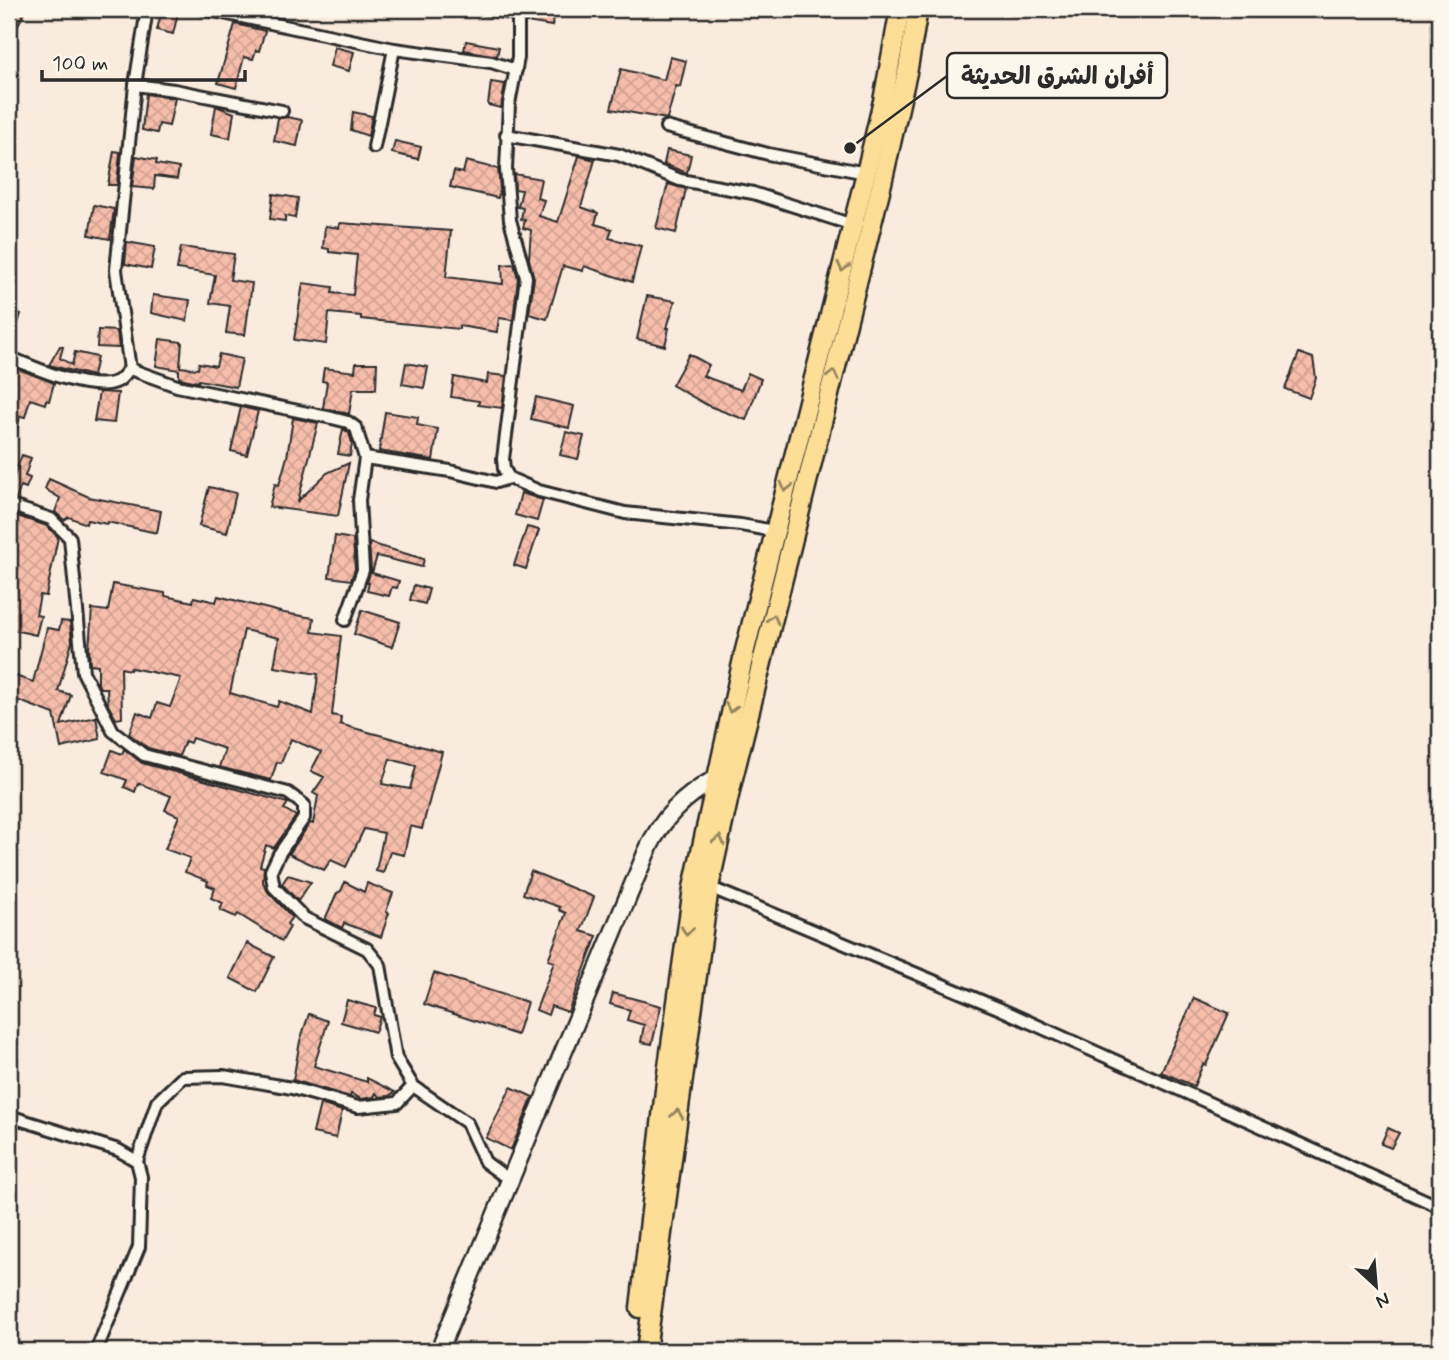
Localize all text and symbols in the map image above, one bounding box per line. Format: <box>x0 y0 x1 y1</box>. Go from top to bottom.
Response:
scale bar <box>42 38 245 82</box>
text: 100 m <box>52 50 108 78</box>
callout: أفران الشرق الحديثة <box>947 53 1167 98</box>
text: أفران الشرق الحديثة <box>961 61 1154 93</box>
one-way arrow <box>837 260 851 272</box>
one-way arrow <box>825 369 840 381</box>
one-way arrow <box>780 481 794 493</box>
one-way arrow <box>765 613 779 625</box>
one-way arrow <box>725 702 740 714</box>
one-way arrow <box>711 834 726 846</box>
one-way arrow <box>679 925 694 937</box>
one-way arrow <box>670 1108 685 1119</box>
north arrow <box>1340 1252 1410 1322</box>
text: N <box>1372 1286 1394 1314</box>

